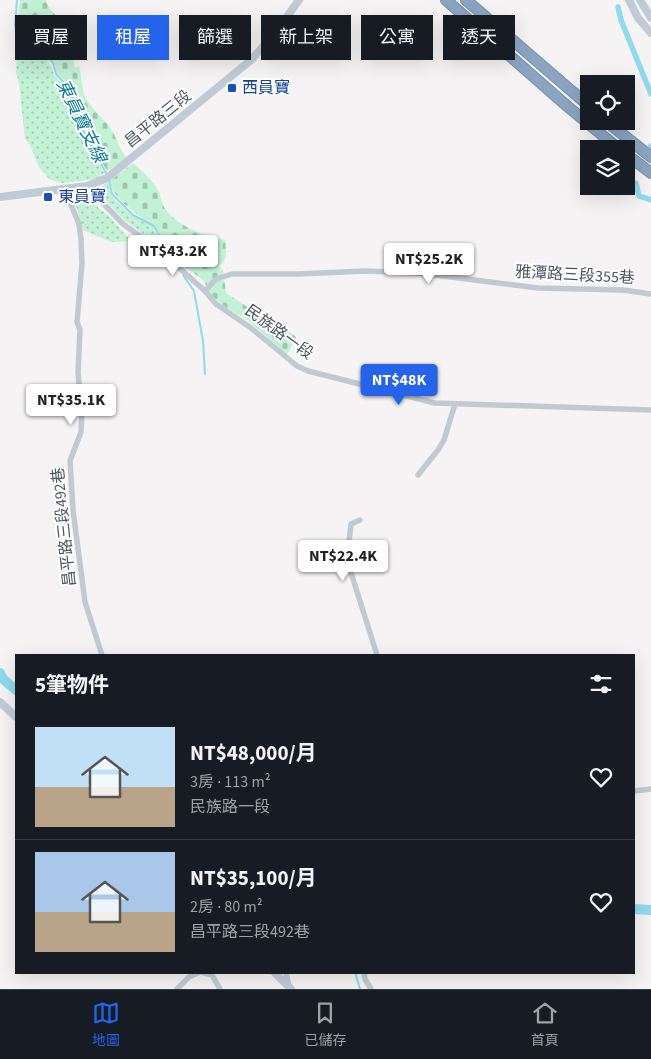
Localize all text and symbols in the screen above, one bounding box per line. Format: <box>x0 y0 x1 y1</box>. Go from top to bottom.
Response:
chip: 買屋 <box>15 15 87 60</box>
chip: 租屋 <box>97 15 169 60</box>
chip: 篩選 <box>179 15 251 60</box>
chip: 新上架 <box>261 15 351 60</box>
chip: 公寓 <box>361 15 433 60</box>
chip: 透天 <box>443 15 515 60</box>
water label: 東員寶支線 <box>50 75 113 169</box>
map controls <box>580 75 635 195</box>
button: locate <box>580 75 635 130</box>
place label: 西員寶 <box>242 77 290 99</box>
marker: 西員寶 <box>226 82 238 94</box>
street label: 昌平路三段 <box>120 85 196 153</box>
button: layers <box>580 140 635 195</box>
place label: 東員寶 <box>58 186 106 208</box>
marker: 東員寶 <box>42 191 54 203</box>
pin: NT$43.2K <box>121 234 225 277</box>
text: NT$43.2K <box>139 240 207 262</box>
pin: NT$25.2K <box>377 242 481 285</box>
text: NT$25.2K <box>395 248 463 270</box>
street label: 雅潭路三段355巷 <box>515 261 635 289</box>
street label: 民族路一段 <box>240 300 318 364</box>
pin: NT$48K <box>358 364 440 406</box>
text: NT$48K <box>372 369 426 391</box>
pin: NT$35.1K <box>19 384 123 426</box>
text: NT$35.1K <box>37 389 105 411</box>
street label: 昌平路三段492巷 <box>47 466 81 588</box>
pin: NT$22.4K <box>291 540 395 582</box>
text: NT$22.4K <box>309 545 377 567</box>
text: 5筆物件 <box>35 670 109 700</box>
icon: filters <box>587 670 615 698</box>
text: NT$48,000/月 <box>190 738 317 768</box>
icon: home <box>75 747 135 807</box>
icon: heart <box>587 763 615 791</box>
text: 3房 · 113 m² <box>190 771 271 793</box>
text: 民族路一段 <box>190 796 270 818</box>
text: NT$35,100/月 <box>190 863 317 893</box>
icon: home <box>75 872 135 932</box>
icon: heart <box>587 888 615 916</box>
text: 2房 · 80 m² <box>190 896 263 918</box>
text: 昌平路三段492巷 <box>190 921 310 943</box>
tab: 地圖 <box>92 999 120 1051</box>
tab: 已儲存 <box>304 999 346 1051</box>
tab: 首頁 <box>531 999 559 1051</box>

